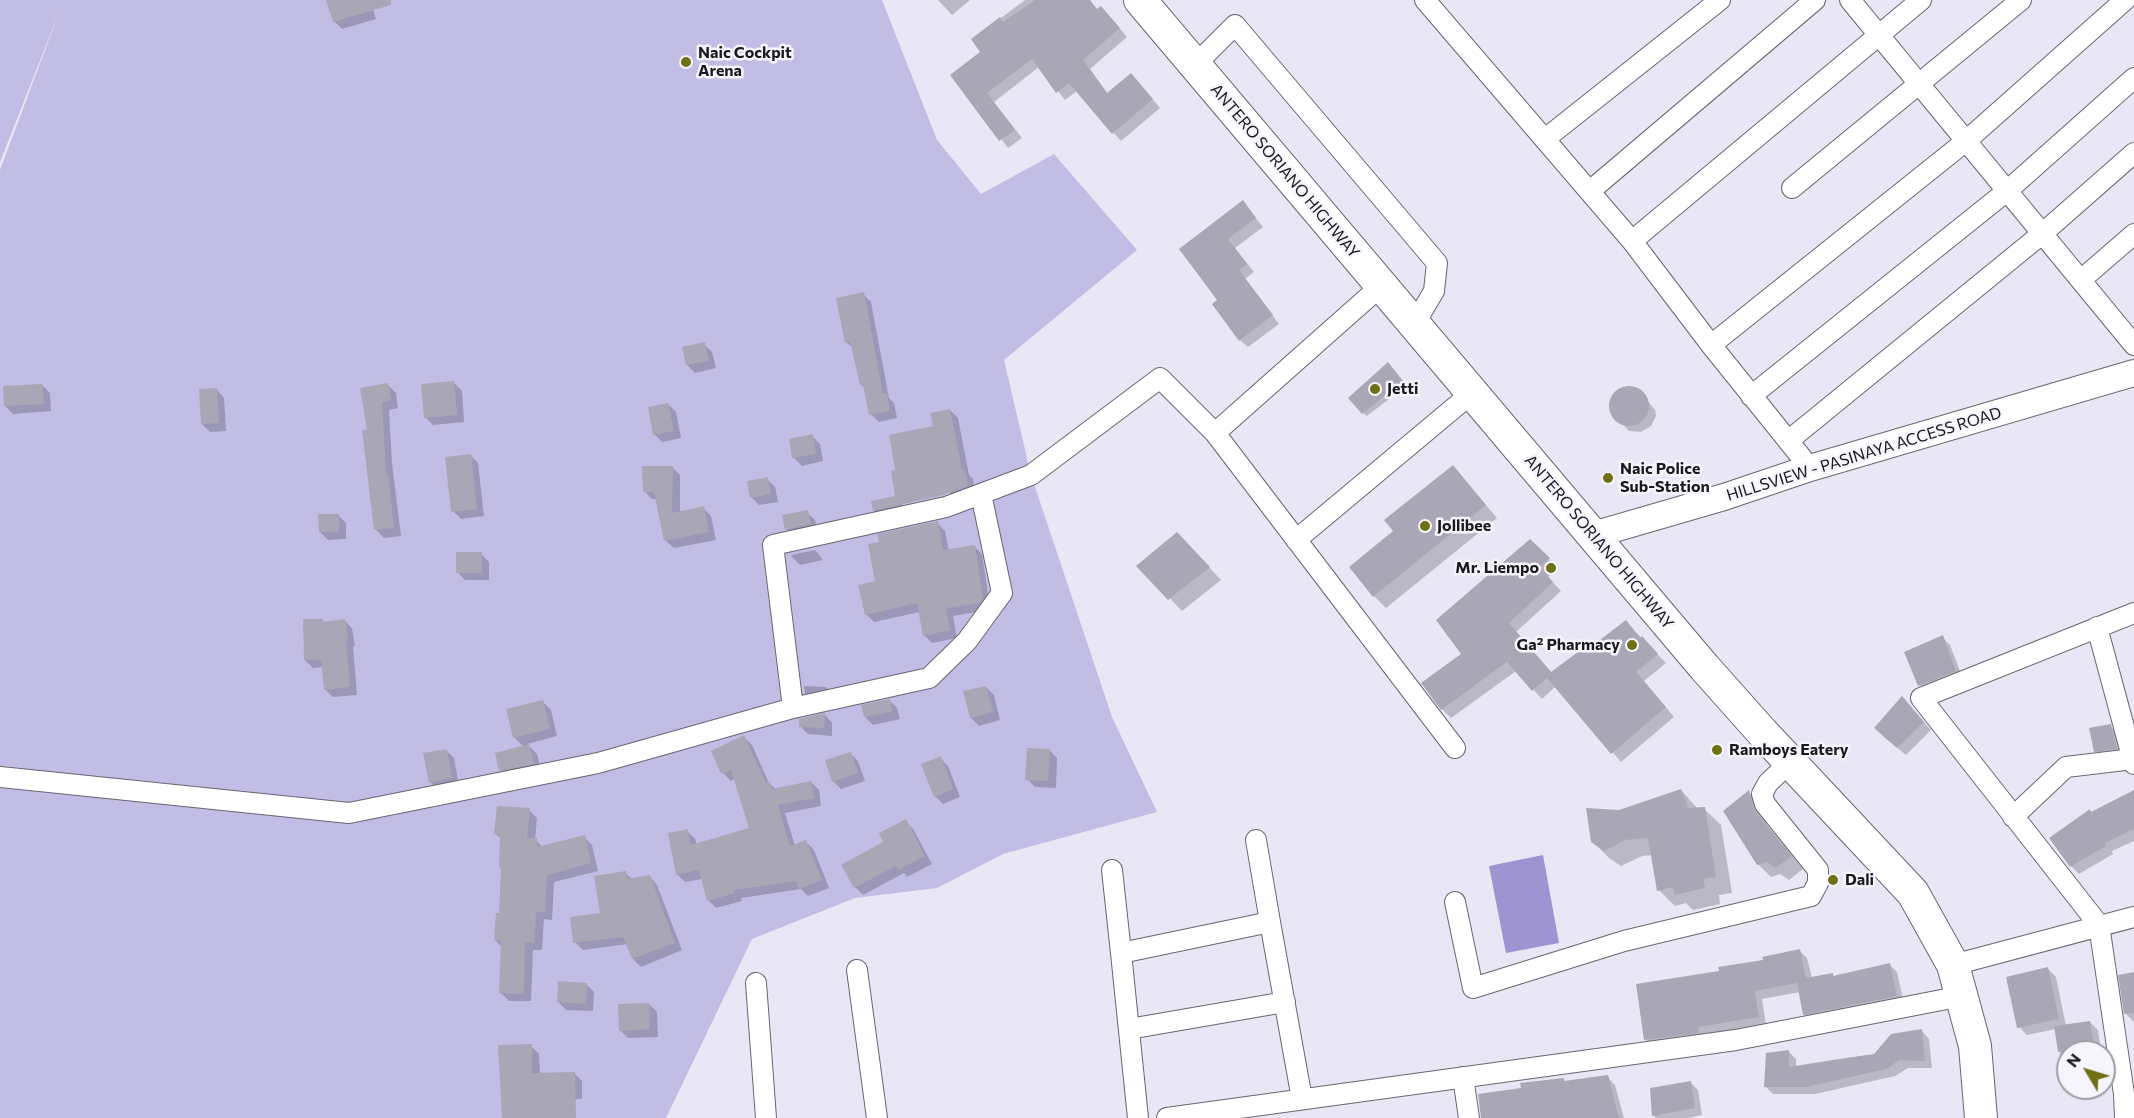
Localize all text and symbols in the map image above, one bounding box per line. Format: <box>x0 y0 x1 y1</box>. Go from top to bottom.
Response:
place label: Naic Cockpit Arena <box>698 43 792 81</box>
marker: Naic Cockpit Arena <box>679 55 693 69</box>
street label: ANTERO SORIANO HIGHWAY <box>1206 80 1364 262</box>
place label: Jetti <box>1387 379 1418 399</box>
marker: Jetti <box>1368 382 1382 396</box>
street label: HILLSVIEW - PASINAYA ACCESS ROAD <box>1724 403 2004 505</box>
street label: ANTERO SORIANO HIGHWAY <box>1520 451 1678 633</box>
place label: Naic Police Sub-Station <box>1620 459 1710 497</box>
marker: Naic Police Sub-Station <box>1601 471 1615 485</box>
place label: Jollibee <box>1437 516 1491 536</box>
marker: Jollibee <box>1418 519 1432 533</box>
place label: Mr. Liempo <box>1455 558 1539 578</box>
marker: Mr. Liempo <box>1544 561 1558 575</box>
place label: Ga² Pharmacy <box>1517 635 1620 655</box>
marker: Ga² Pharmacy <box>1625 638 1639 652</box>
place label: Ramboys Eatery <box>1729 740 1849 760</box>
marker: Ramboys Eatery <box>1710 743 1724 757</box>
place label: Dali <box>1845 870 1874 890</box>
marker: Dali <box>1826 873 1840 887</box>
north arrow <box>2056 1040 2116 1100</box>
text: N <box>2062 1049 2084 1070</box>

